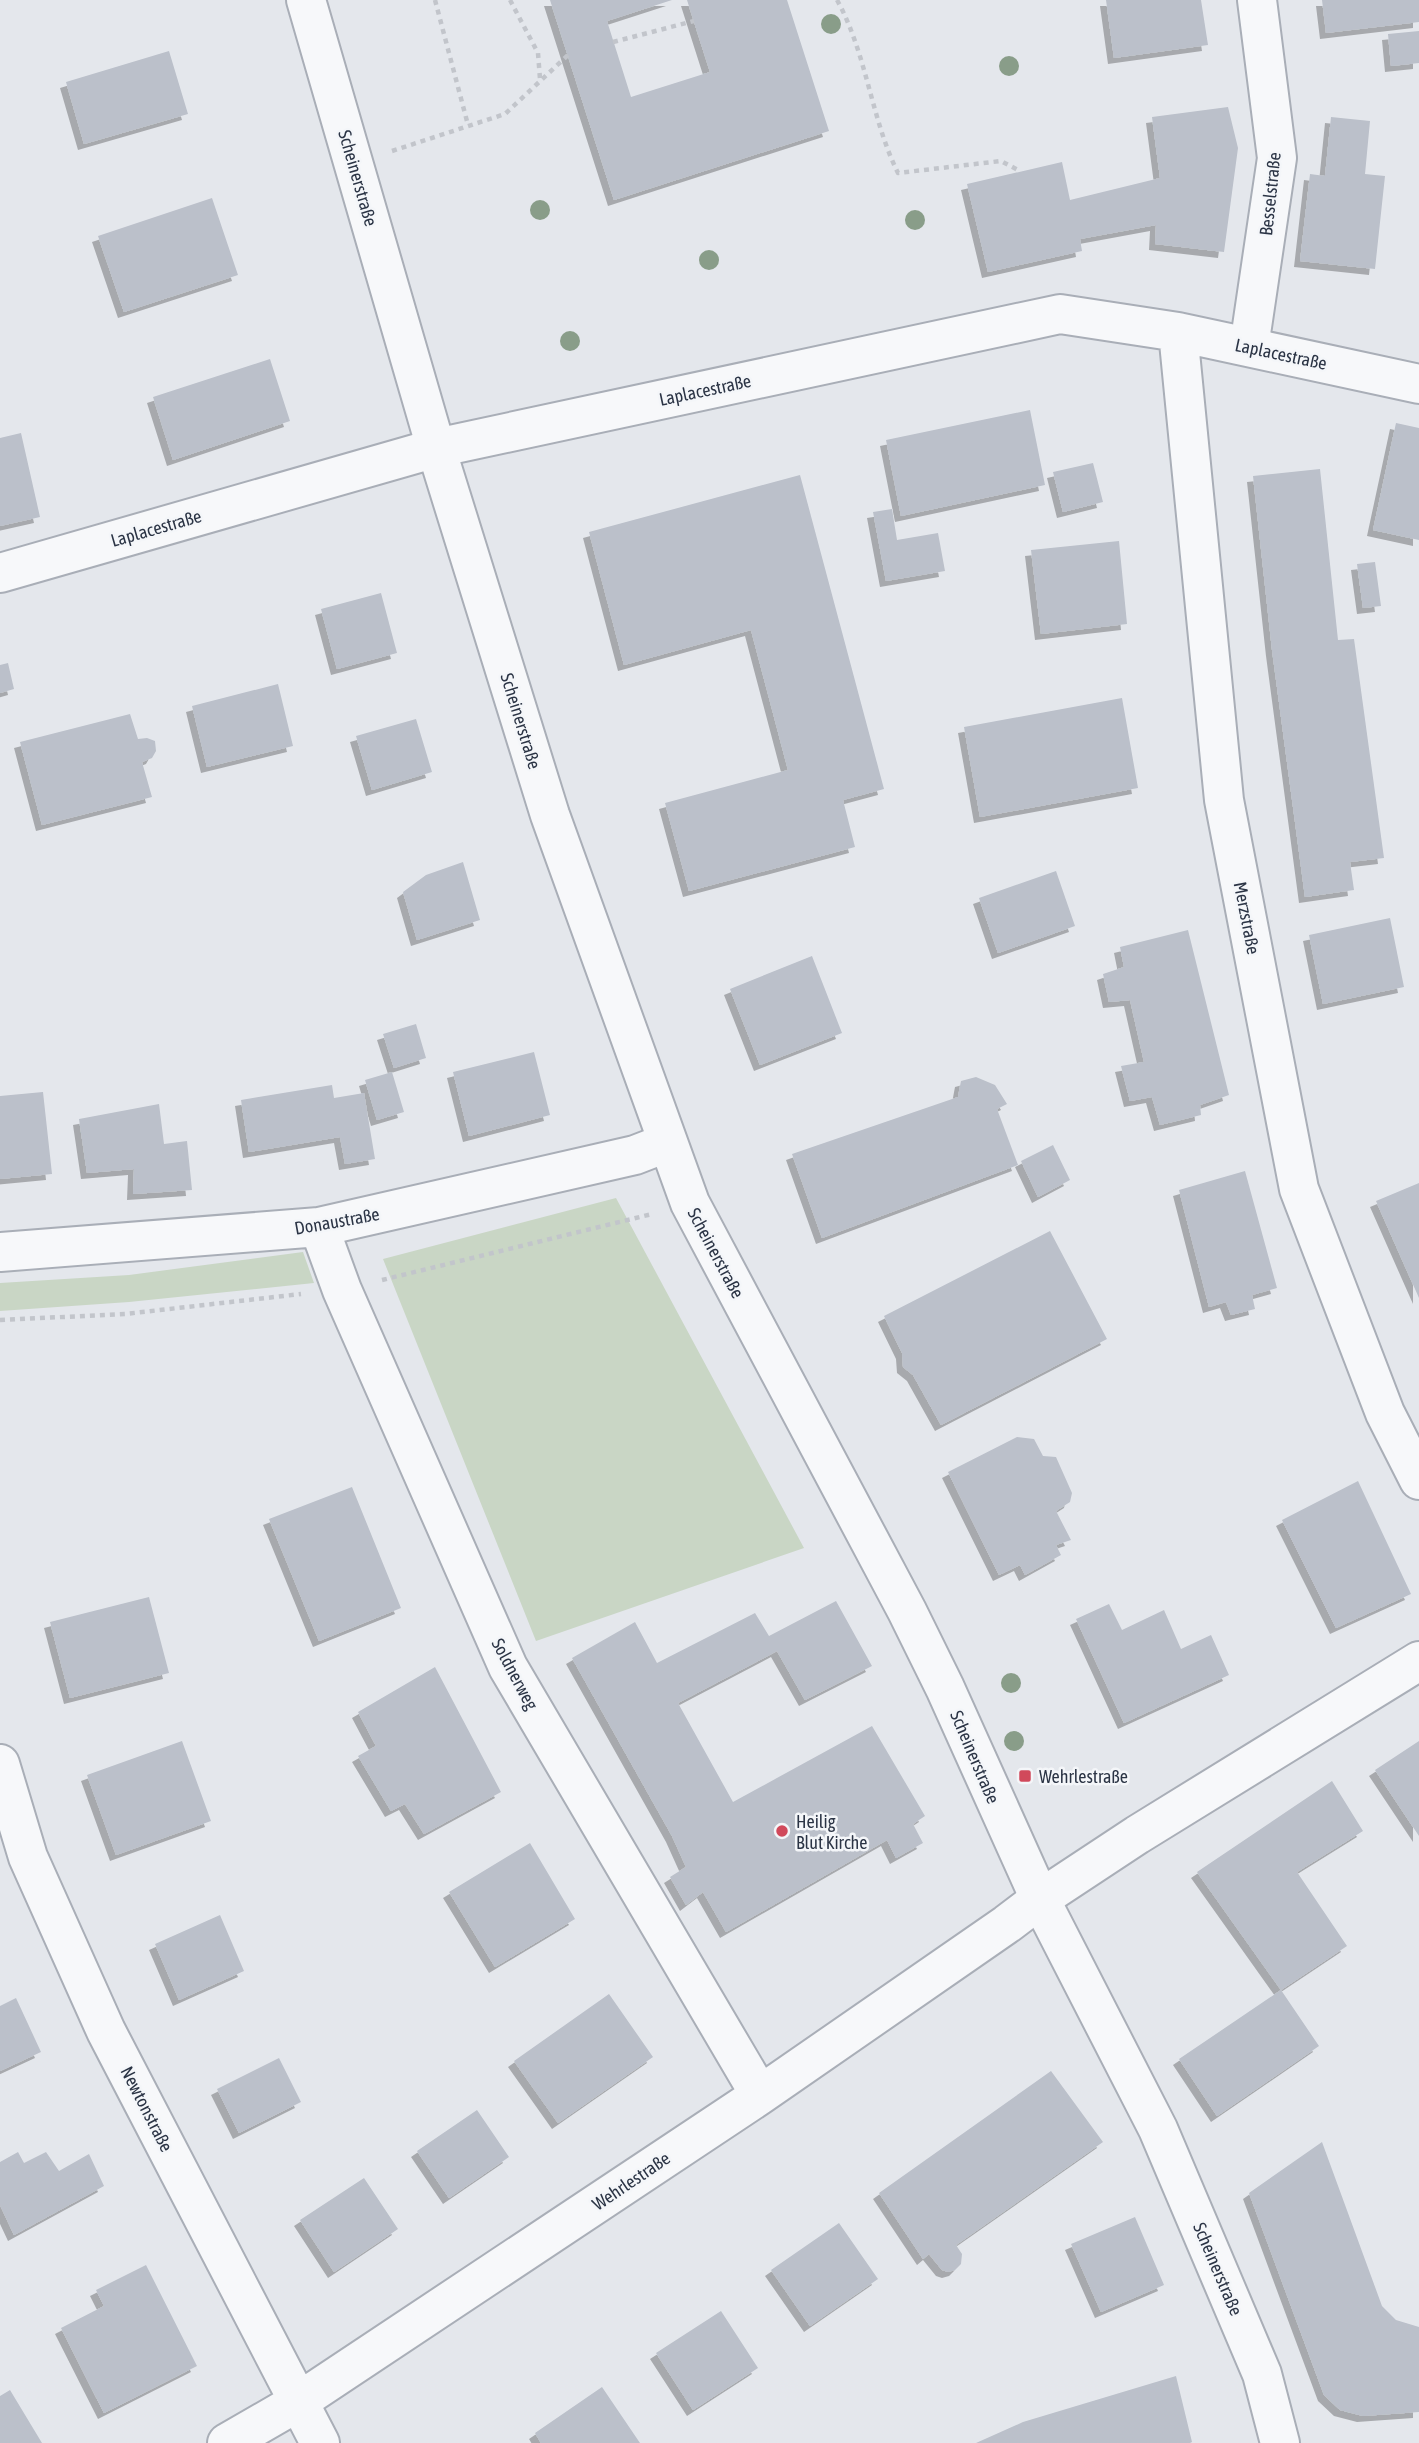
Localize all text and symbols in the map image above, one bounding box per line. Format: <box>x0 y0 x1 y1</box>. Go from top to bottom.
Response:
street label: Scheinerstraße <box>334 128 382 228</box>
street label: Besselstraße <box>1255 151 1285 237</box>
street label: Laplacestraße <box>1233 334 1329 374</box>
street label: Laplacestraße <box>657 370 753 410</box>
street label: Laplacestraße <box>108 505 204 551</box>
street label: Scheinerstraße <box>496 671 546 771</box>
street label: Merzstraße <box>1230 880 1264 956</box>
street label: Donaustraße <box>293 1203 381 1239</box>
street label: Scheinerstraße <box>683 1204 749 1302</box>
street label: Soldnerweg <box>487 1635 543 1714</box>
street label: Scheinerstraße <box>946 1707 1004 1807</box>
place label: Wehrlestraße <box>1039 1766 1128 1787</box>
marker: Wehrlestraße <box>1017 1768 1033 1784</box>
place label: Heilig Blut Kirche <box>796 1811 867 1853</box>
marker: Heilig Blut Kirche <box>774 1823 790 1839</box>
street label: Newtonstraße <box>117 2063 177 2155</box>
street label: Wehrlestraße <box>588 2147 674 2215</box>
street label: Scheinerstraße <box>1189 2219 1247 2319</box>

